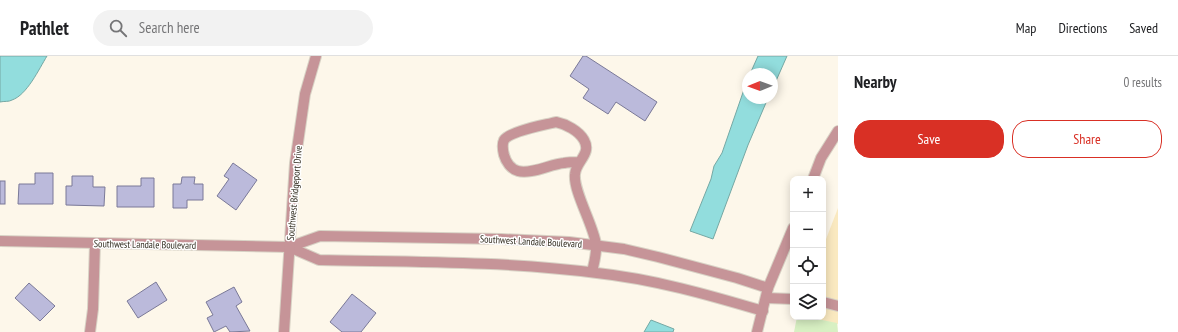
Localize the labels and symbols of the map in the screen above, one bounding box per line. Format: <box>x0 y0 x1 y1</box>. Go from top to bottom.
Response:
north arrow <box>742 68 778 104</box>
street label: Southwest Bridgeport Drive <box>284 145 305 241</box>
street label: Southwest Landale Boulevard <box>480 232 582 251</box>
street label: Southwest Landale Boulevard <box>94 237 196 252</box>

